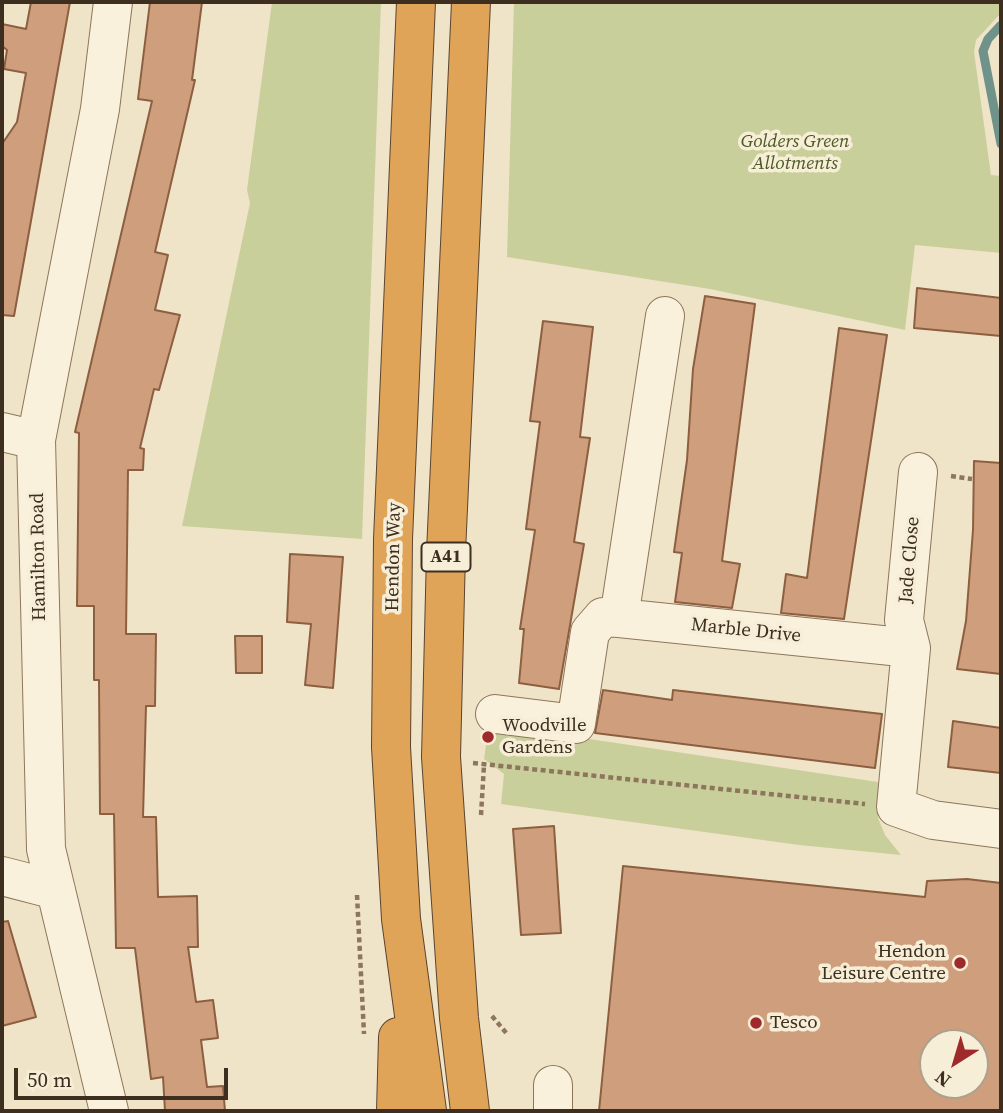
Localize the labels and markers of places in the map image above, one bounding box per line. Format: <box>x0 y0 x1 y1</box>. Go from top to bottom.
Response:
place label: Woodville Gardens <box>502 715 587 759</box>
marker: Woodville Gardens <box>480 729 496 745</box>
place label: Hendon Leisure Centre <box>821 941 946 985</box>
marker: Hendon Leisure Centre <box>952 955 968 971</box>
place label: Tesco <box>770 1012 818 1034</box>
marker: Tesco <box>748 1015 764 1031</box>

